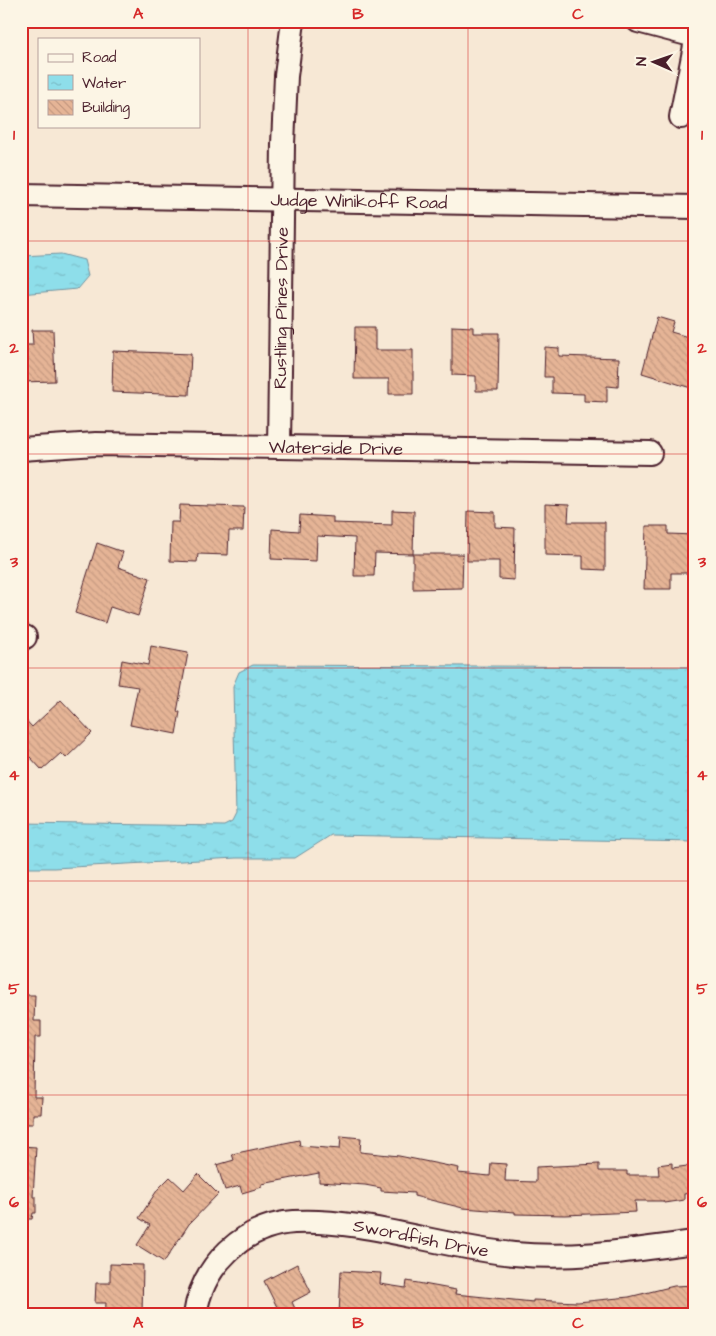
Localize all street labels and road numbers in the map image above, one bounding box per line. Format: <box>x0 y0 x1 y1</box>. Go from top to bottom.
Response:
street label: Judge Winikoff Road <box>270 187 448 216</box>
street label: Rustling Pines Drive <box>268 227 295 389</box>
street label: Waterside Drive <box>268 435 403 462</box>
street label: Swordfish Drive <box>351 1213 491 1264</box>

